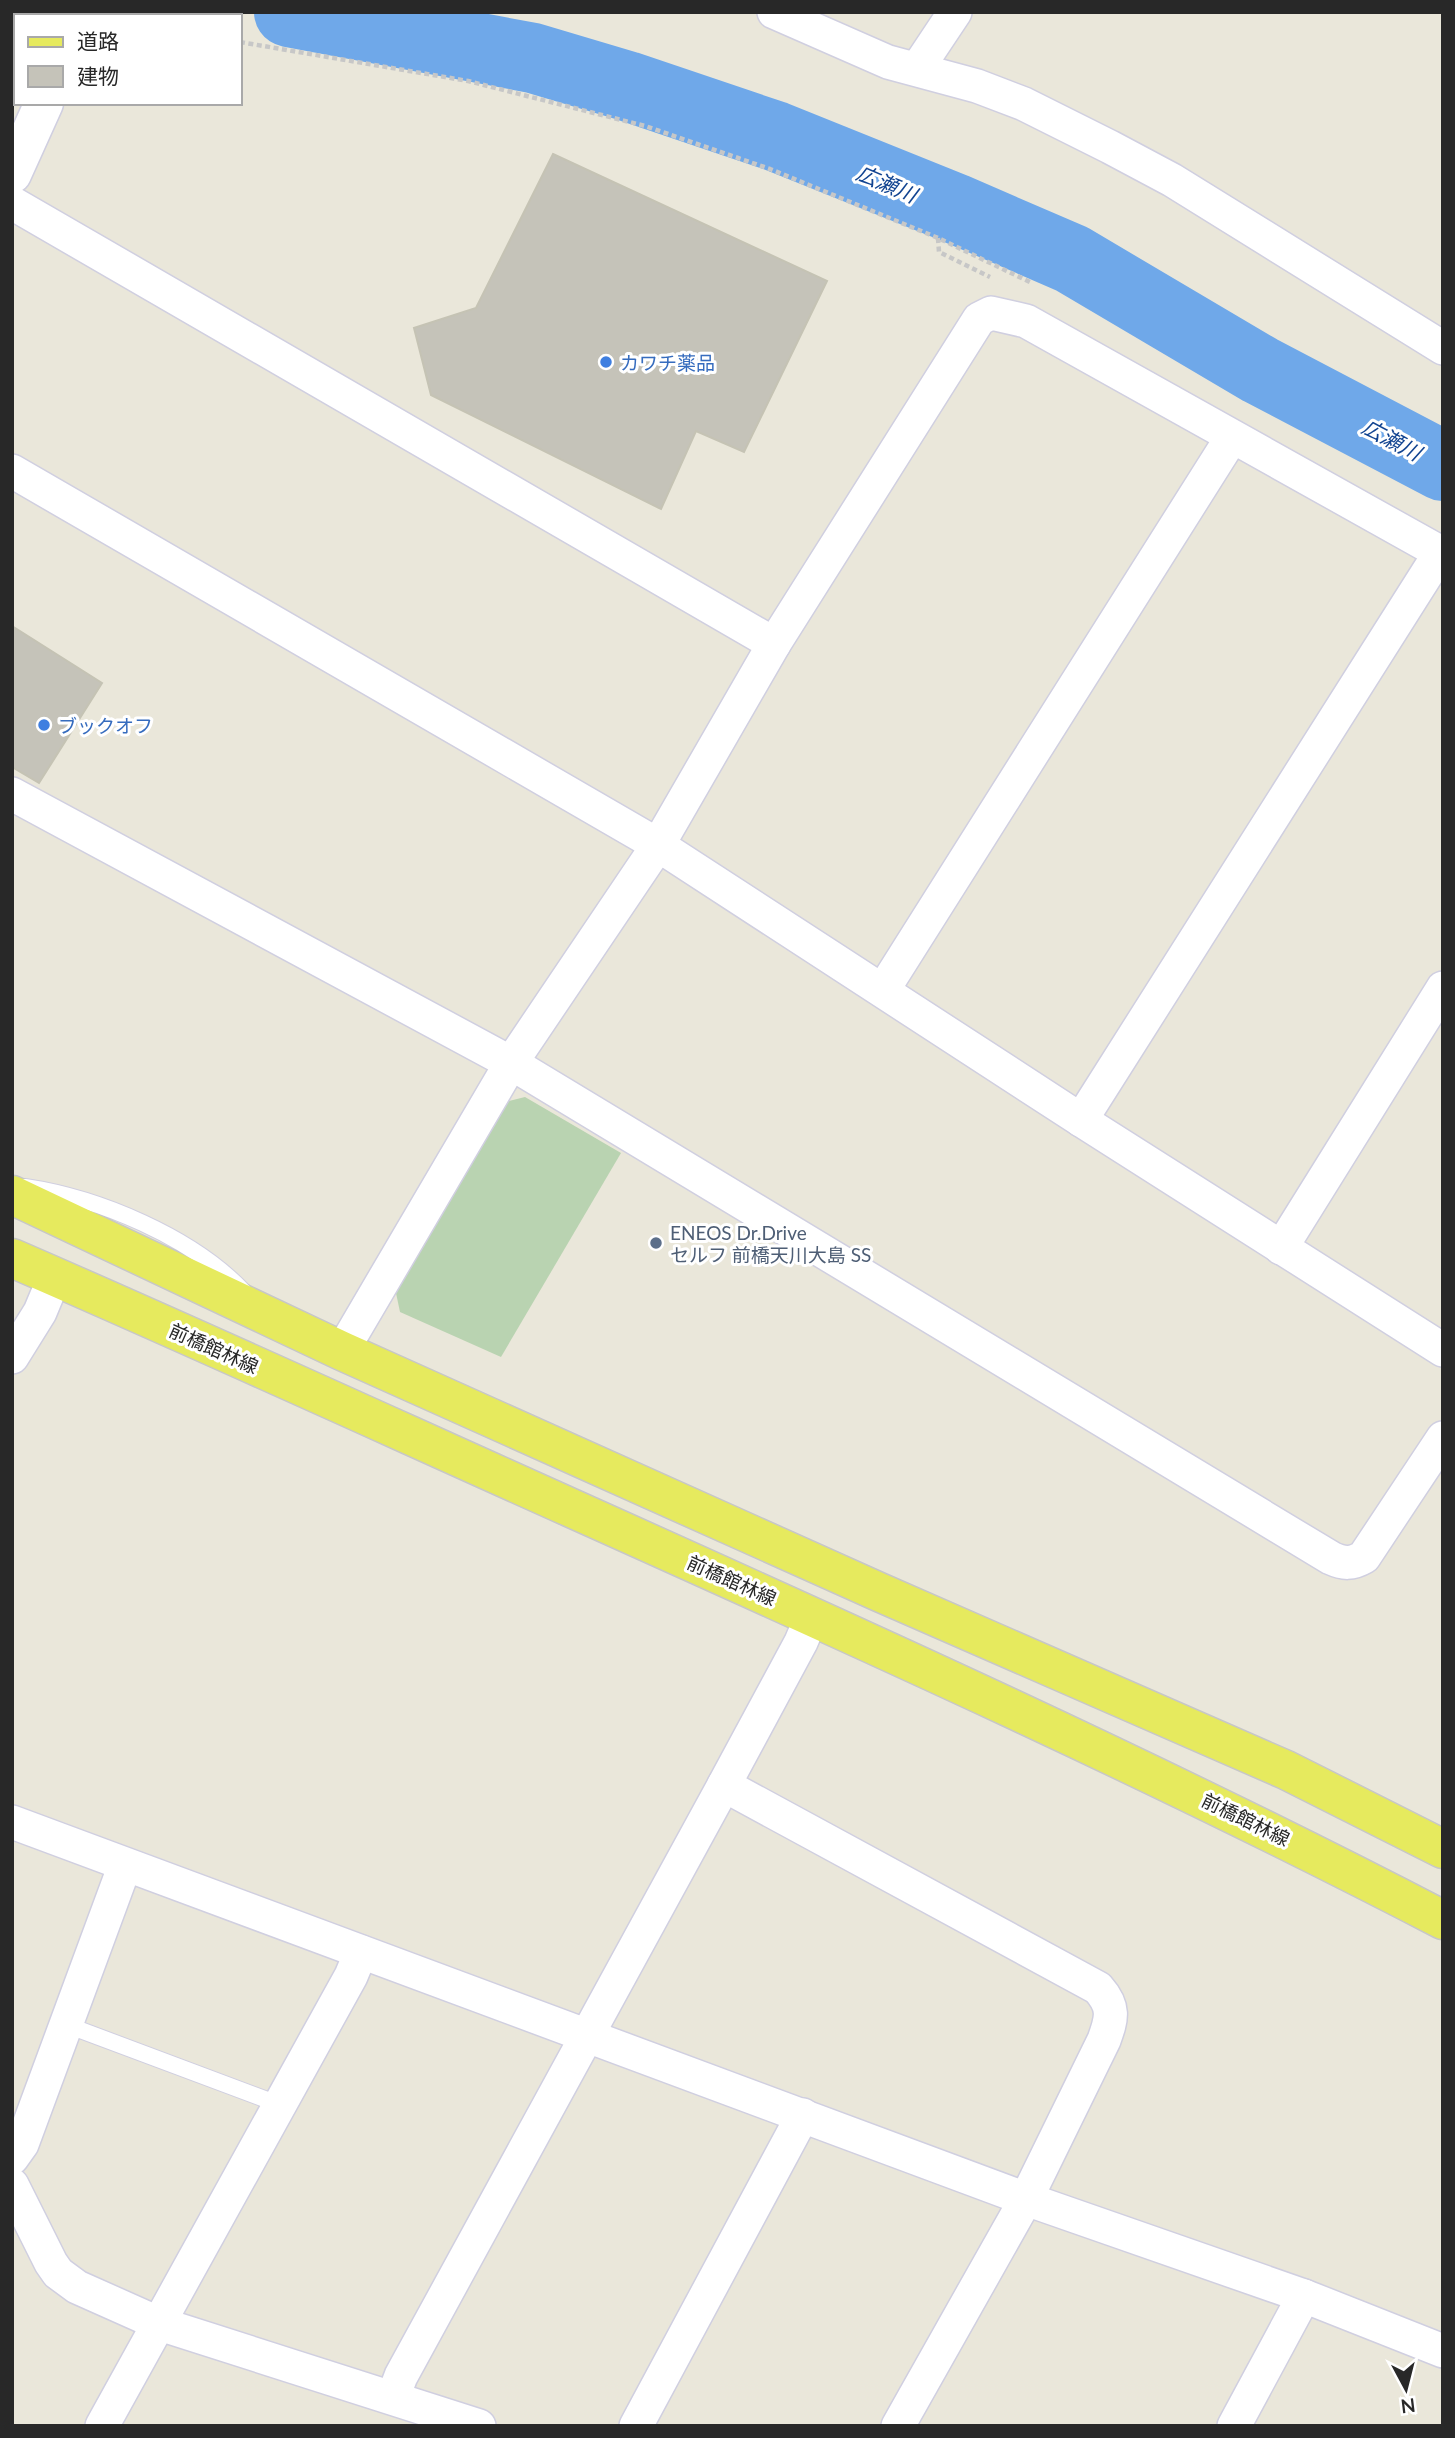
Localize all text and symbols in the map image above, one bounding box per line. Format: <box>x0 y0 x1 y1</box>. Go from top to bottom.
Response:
legend <box>14 14 242 105</box>
text: 道路 <box>77 28 119 53</box>
text: 建物 <box>77 63 119 88</box>
water label: 広瀬川 <box>853 159 923 208</box>
place label: カワチ薬品 <box>620 351 715 374</box>
marker: カワチ薬品 <box>598 354 614 370</box>
water label: 広瀬川 <box>1358 413 1427 466</box>
place label: ブックオフ <box>58 714 153 737</box>
marker: ブックオフ <box>36 717 52 733</box>
place label: ENEOS Dr.Drive セルフ 前橋天川大島 SS <box>670 1221 871 1266</box>
marker: ENEOS Dr.Drive セルフ 前橋天川大島 SS <box>648 1235 664 1251</box>
street label: 前橋館林線 <box>166 1318 262 1378</box>
street label: 前橋館林線 <box>684 1550 780 1610</box>
street label: 前橋館林線 <box>1198 1788 1294 1850</box>
north arrow <box>1371 2354 1441 2424</box>
text: N <box>1399 2394 1417 2419</box>

